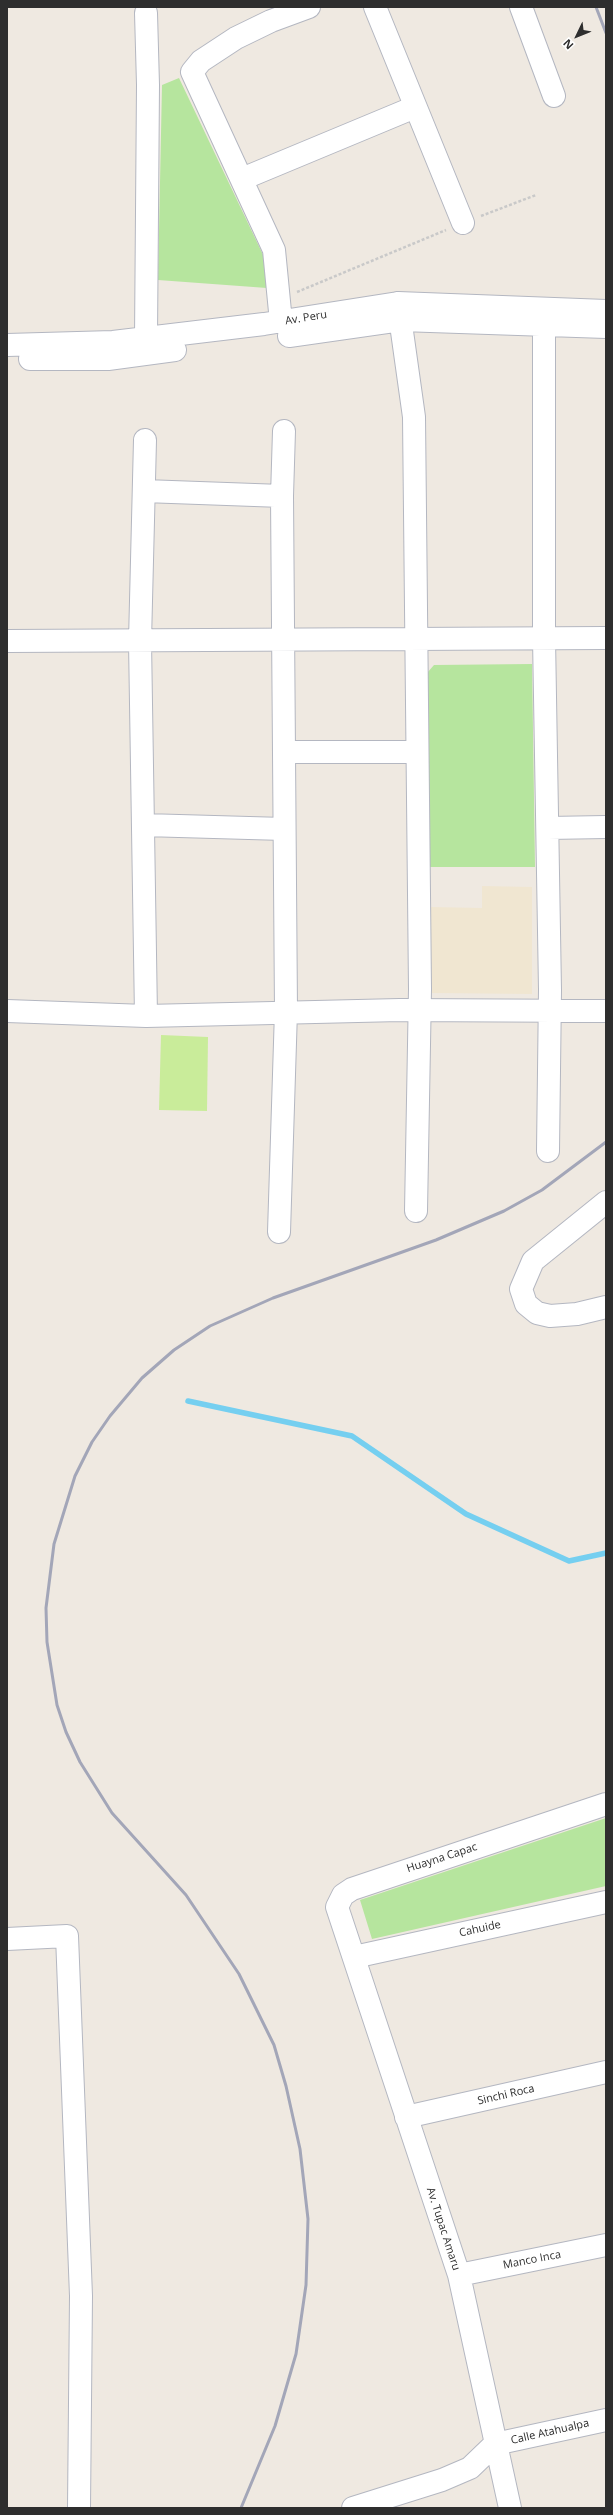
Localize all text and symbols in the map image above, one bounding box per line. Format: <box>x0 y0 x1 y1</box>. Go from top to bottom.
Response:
north arrow <box>557 16 597 56</box>
text: N <box>559 36 576 53</box>
street label: Av. Peru <box>284 308 328 328</box>
street label: Huayna Capac <box>405 1840 479 1876</box>
street label: Cahuide <box>458 1918 502 1940</box>
street label: Sinchi Roca <box>476 2082 536 2108</box>
street label: Av. Tupac Amaru <box>423 2186 463 2272</box>
street label: Manco Inca <box>502 2248 562 2272</box>
street label: Calle Atahualpa <box>510 2417 590 2447</box>

